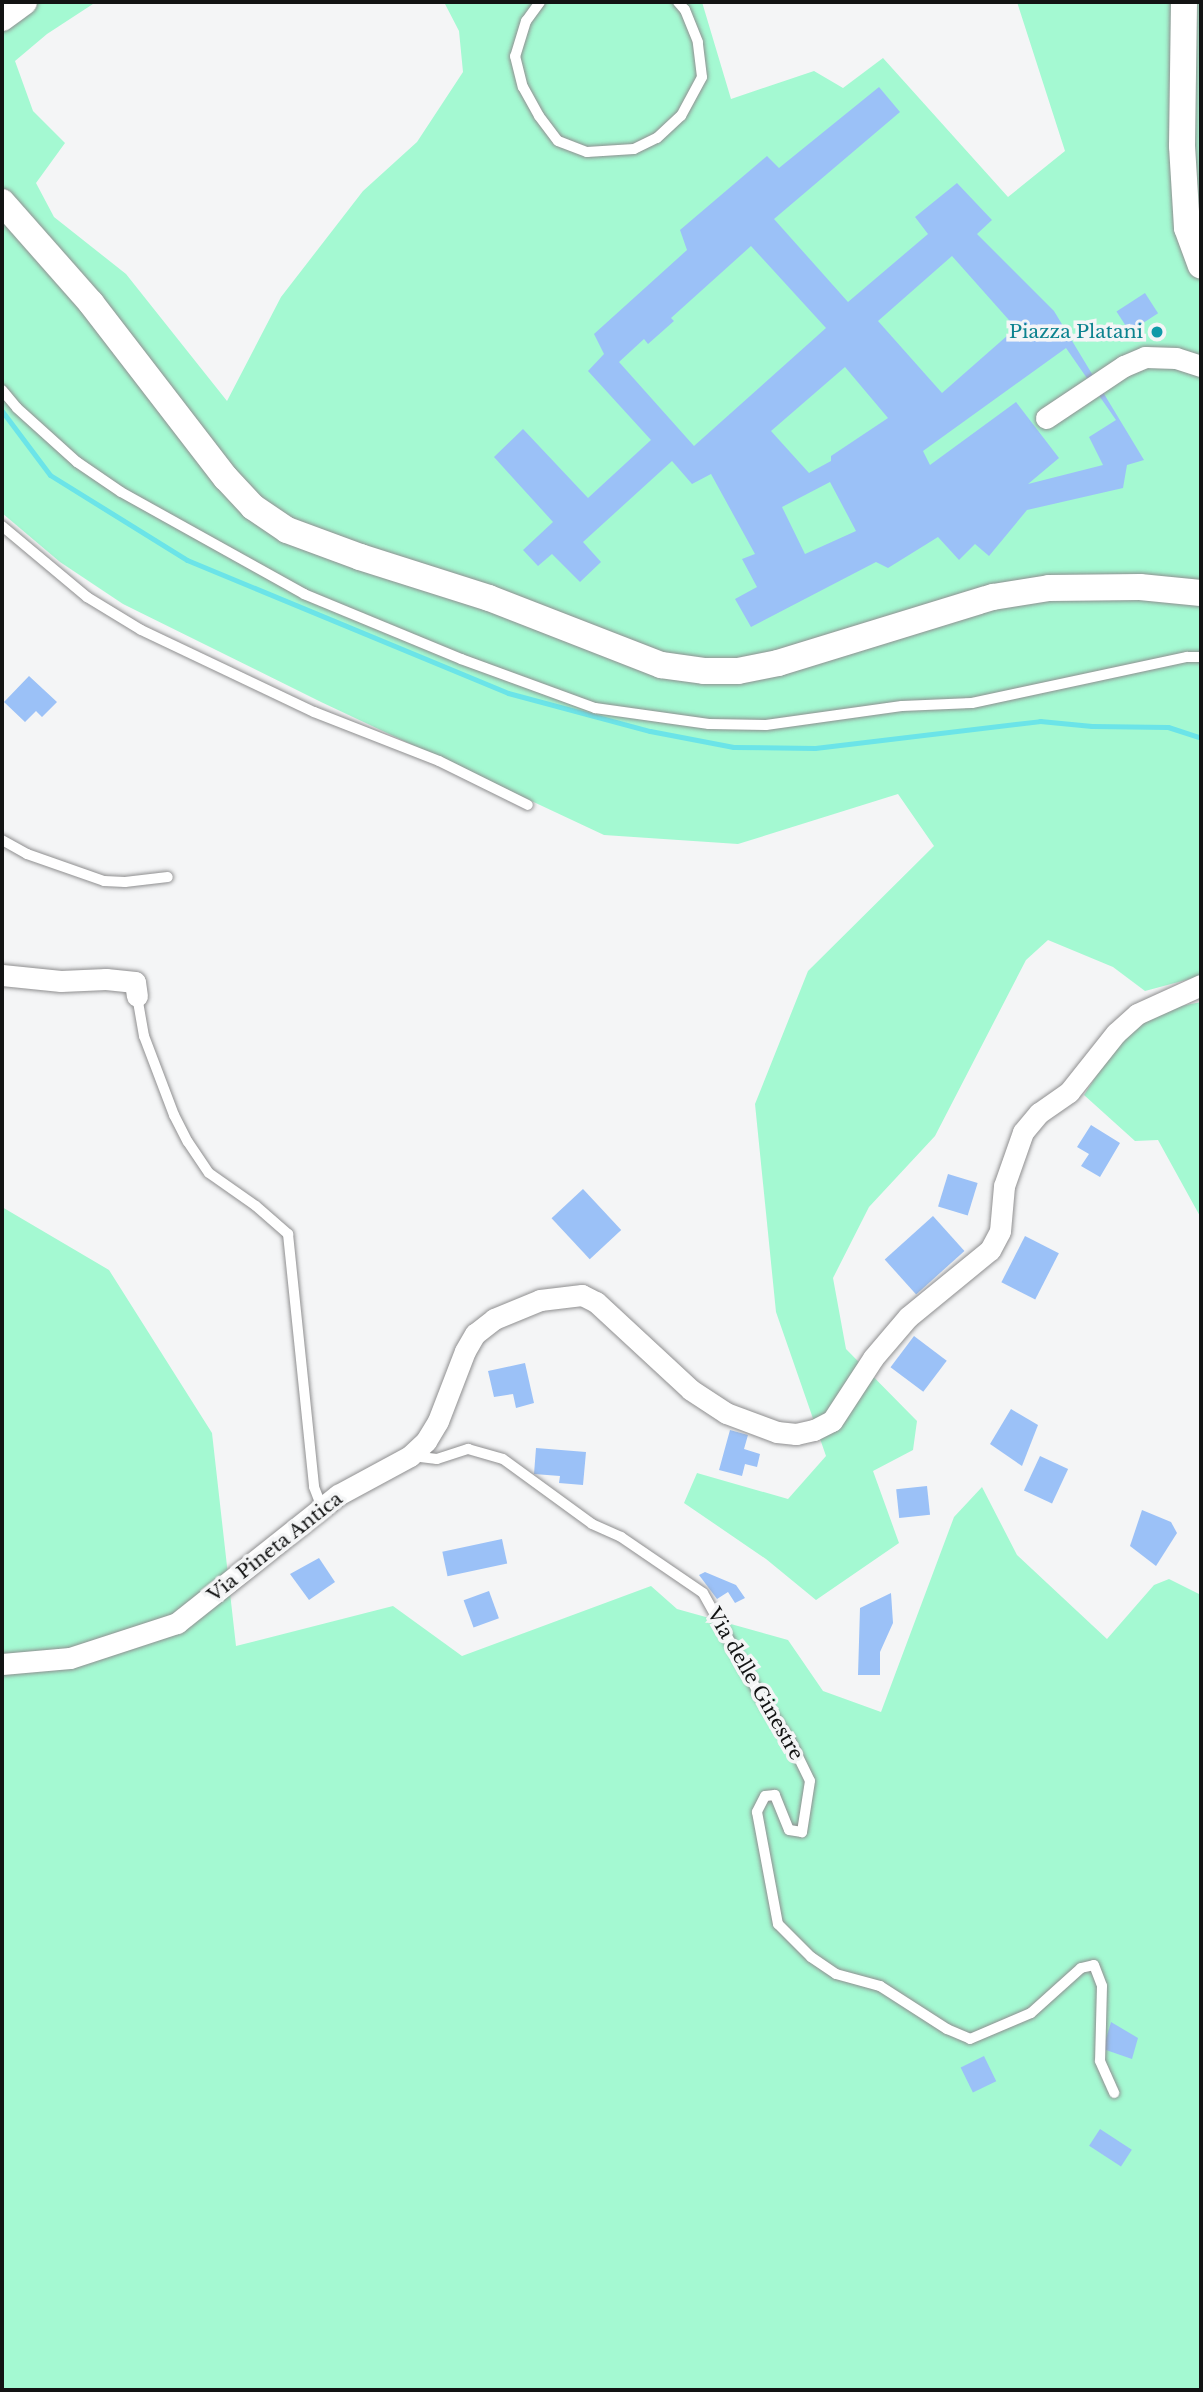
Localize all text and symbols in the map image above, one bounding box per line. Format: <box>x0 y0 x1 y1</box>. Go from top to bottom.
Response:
place label: Piazza Platani <box>1009 321 1143 343</box>
marker: Piazza Platani <box>1149 324 1165 340</box>
street label: Via Pineta Antica <box>203 1487 347 1607</box>
street label: Via delle Ginestre <box>702 1604 808 1764</box>

